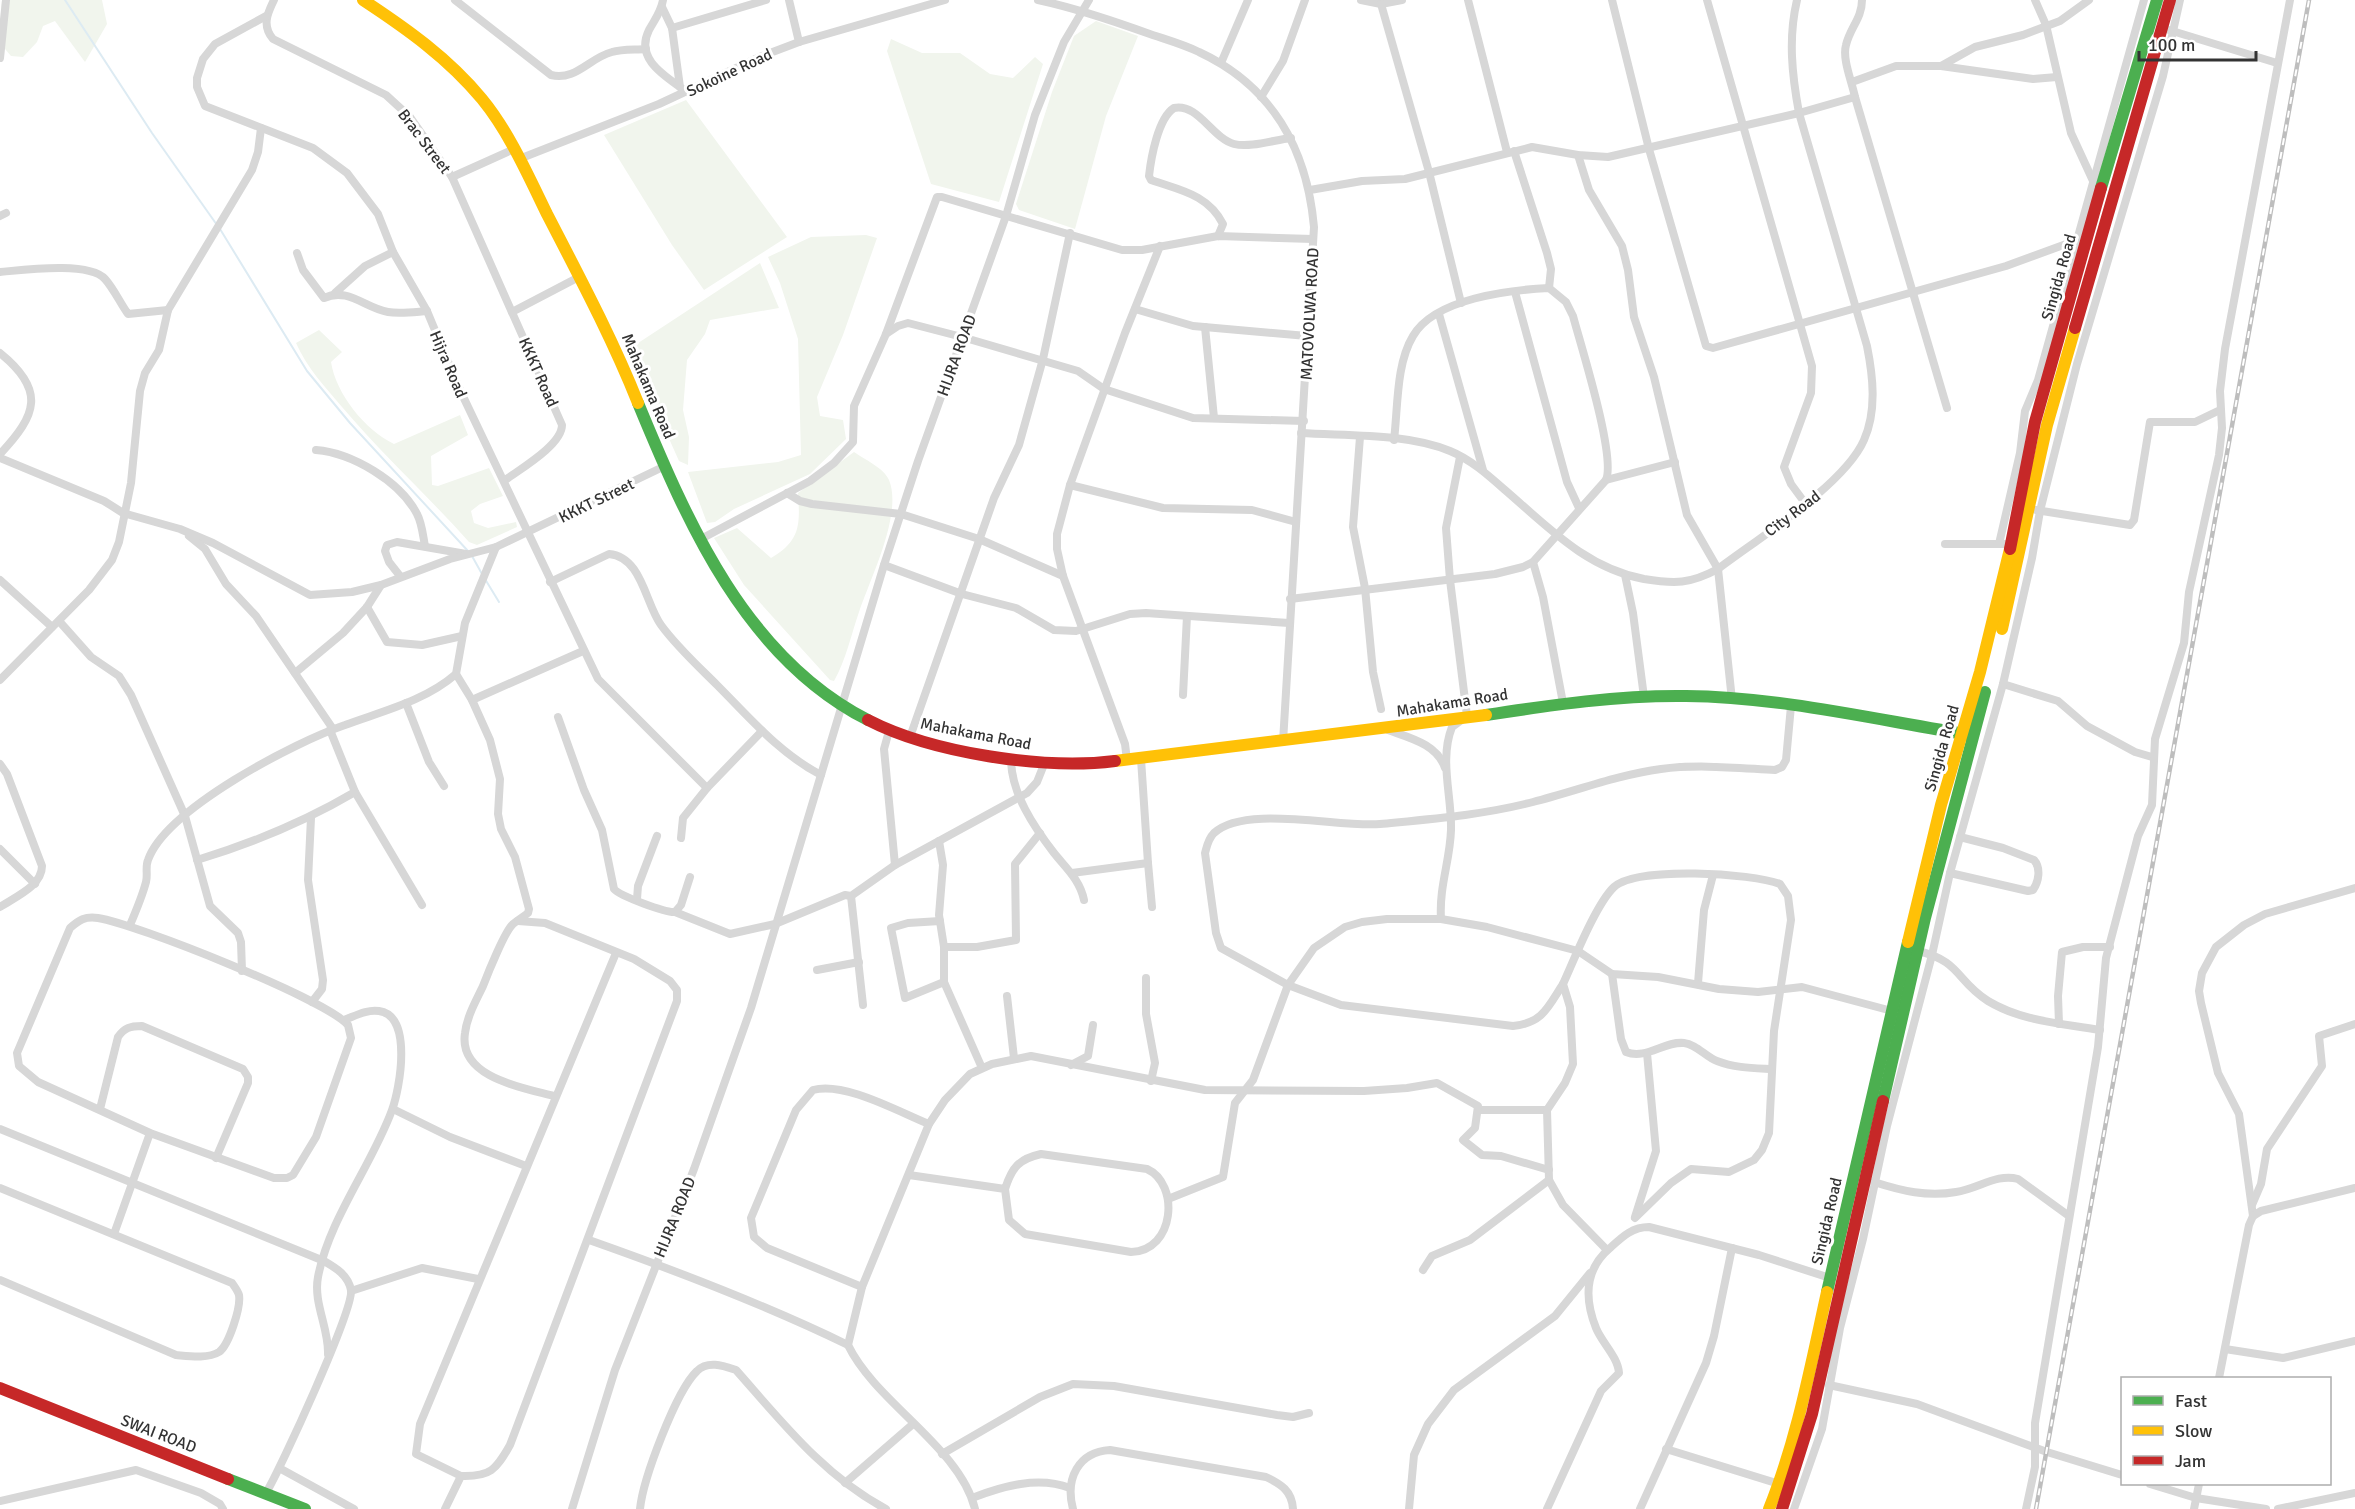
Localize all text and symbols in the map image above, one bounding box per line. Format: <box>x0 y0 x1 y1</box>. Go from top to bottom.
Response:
scale bar <box>2139 24 2256 62</box>
text: 100 m <box>2148 34 2195 56</box>
street label: Sokoine Road <box>683 44 775 101</box>
street label: Brac Street <box>393 105 455 178</box>
street label: Singida Road <box>2037 232 2081 323</box>
street label: MATOVOLWA ROAD <box>1297 247 1323 381</box>
street label: HIJRA ROAD <box>933 312 981 399</box>
street label: Hijra Road <box>425 328 471 401</box>
street label: Mahakama Road <box>617 331 679 442</box>
street label: KKKT Road <box>514 334 562 410</box>
street label: KKKT Street <box>555 474 638 528</box>
street label: City Road <box>1761 486 1825 541</box>
street label: Mahakama Road <box>1395 684 1509 722</box>
street label: Singida Road <box>1920 703 1964 794</box>
street label: Mahakama Road <box>919 713 1033 755</box>
street label: HIJRA ROAD <box>650 1174 700 1261</box>
street label: Singida Road <box>1807 1176 1847 1267</box>
legend <box>2121 1377 2331 1485</box>
text: Fast <box>2175 1390 2207 1412</box>
street label: SWAI ROAD <box>118 1410 199 1458</box>
text: Slow <box>2175 1420 2212 1442</box>
text: Jam <box>2175 1450 2206 1472</box>

